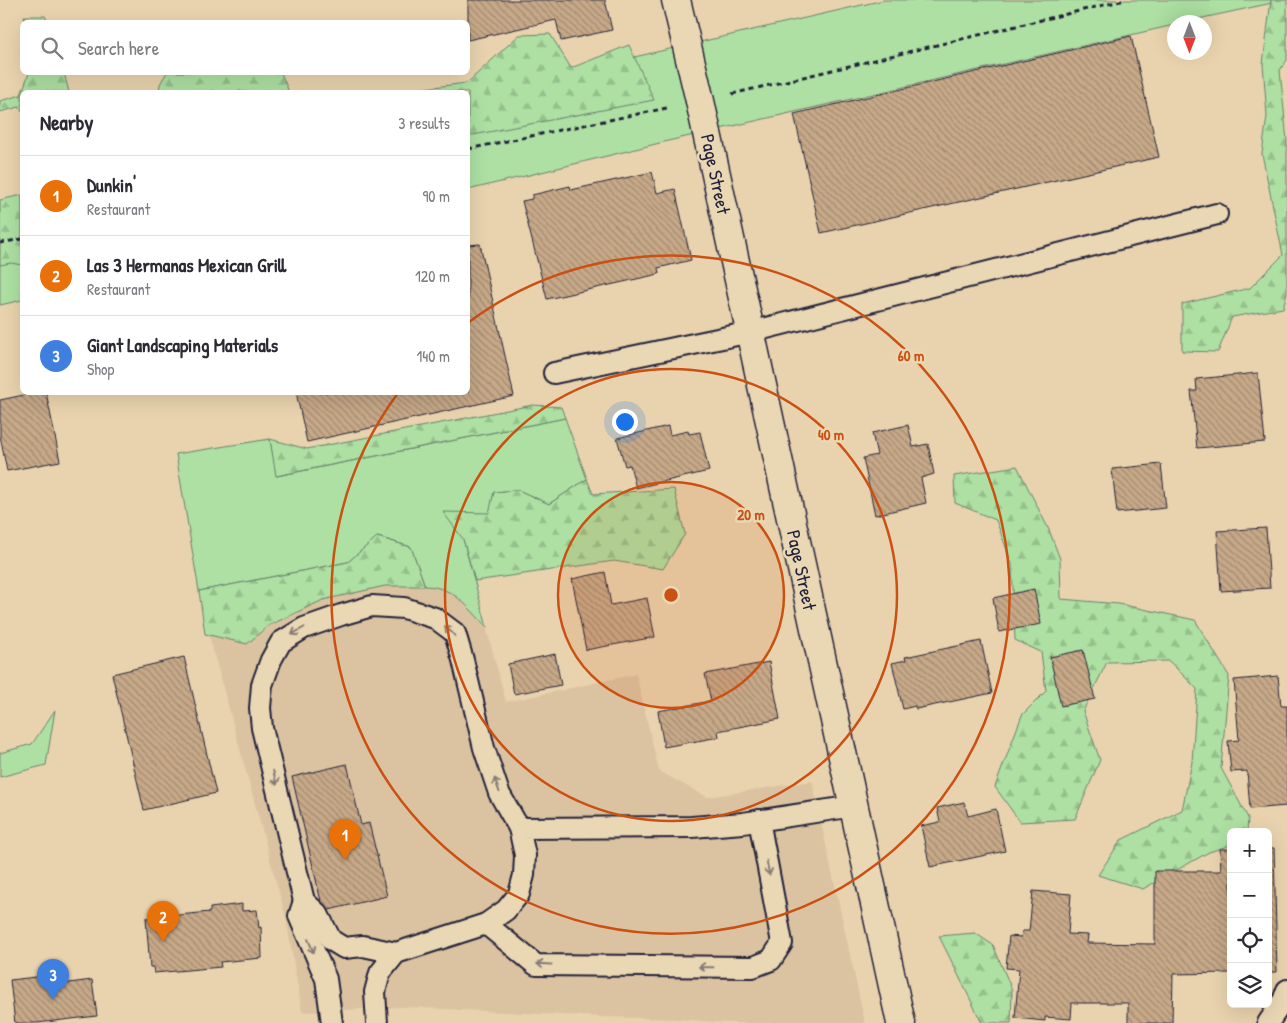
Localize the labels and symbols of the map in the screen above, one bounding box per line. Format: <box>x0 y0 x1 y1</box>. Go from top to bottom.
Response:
north arrow <box>1167 15 1212 60</box>
street label: Page Street <box>695 132 737 217</box>
text: 60 m <box>898 345 924 366</box>
your location <box>612 409 638 435</box>
text: 40 m <box>818 424 844 445</box>
text: 20 m <box>737 504 765 525</box>
street label: Page Street <box>781 528 823 613</box>
centre of rings <box>662 586 680 604</box>
one-way arrow <box>444 625 456 637</box>
one-way arrow <box>292 627 306 637</box>
one-way arrow <box>271 769 280 785</box>
one-way arrow <box>491 777 501 793</box>
pin: 1 <box>329 819 361 860</box>
one-way arrow <box>763 860 773 876</box>
pin: 2 <box>147 901 179 942</box>
one-way arrow <box>307 938 317 953</box>
pin: 3 <box>37 959 69 1000</box>
one-way arrow <box>536 960 552 969</box>
one-way arrow <box>699 962 715 972</box>

